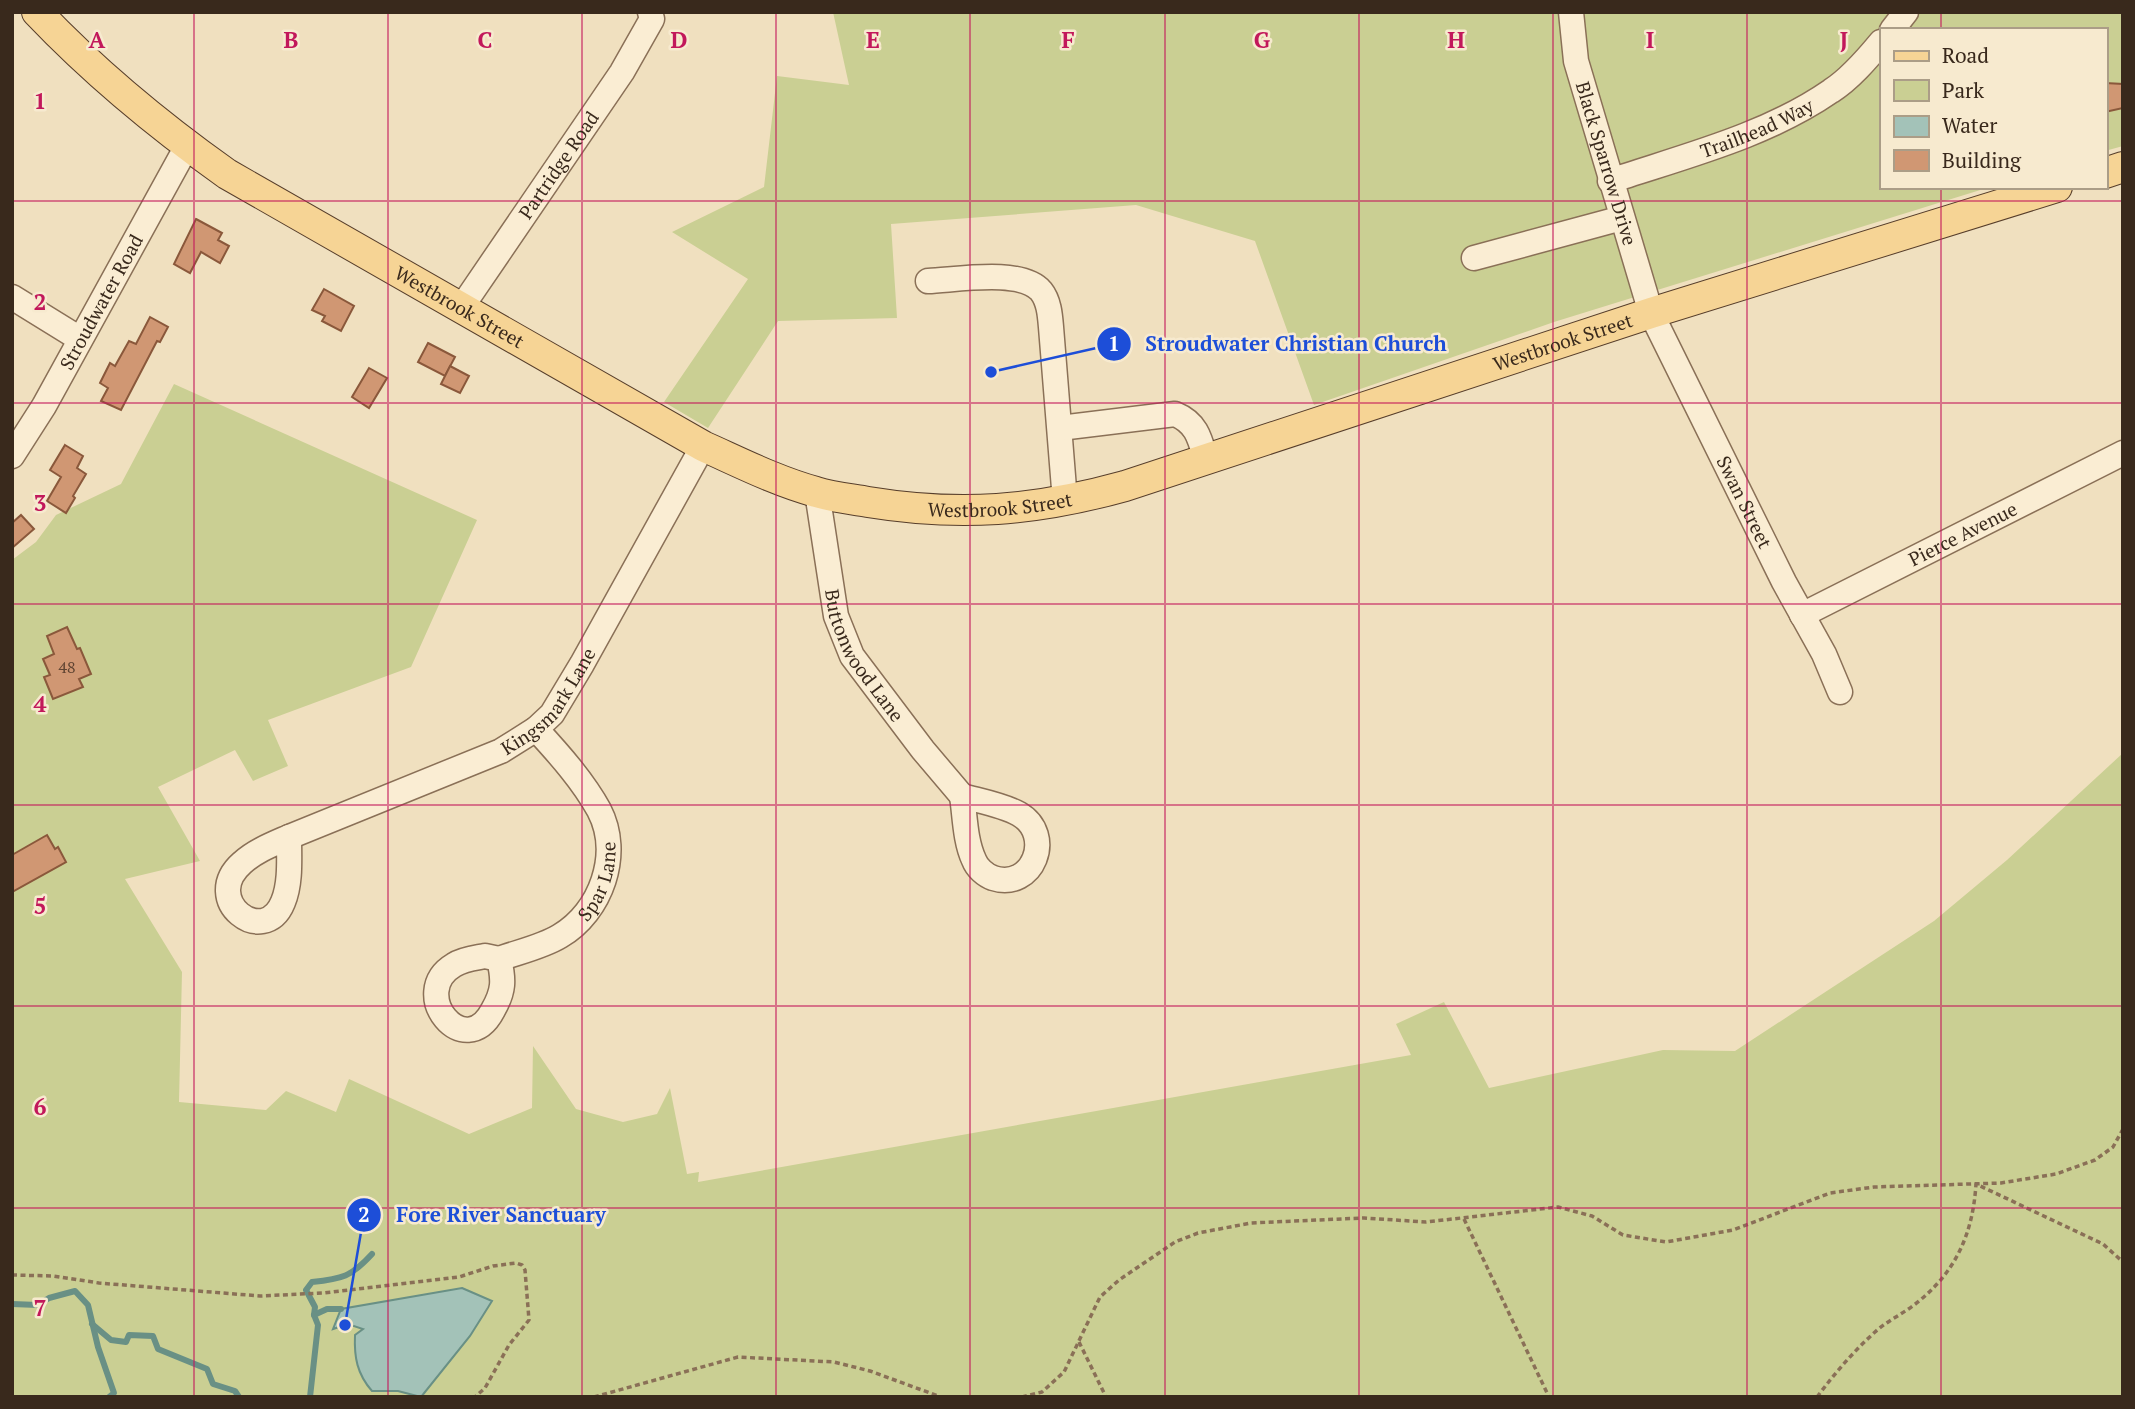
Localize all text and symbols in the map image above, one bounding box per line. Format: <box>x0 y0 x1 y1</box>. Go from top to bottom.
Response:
text: A <box>89 24 106 55</box>
text: B <box>284 24 299 55</box>
text: C <box>478 24 493 55</box>
text: D <box>671 24 688 55</box>
text: E <box>866 24 880 55</box>
text: F <box>1061 24 1075 55</box>
text: G <box>1254 24 1271 55</box>
text: H <box>1447 24 1465 55</box>
text: I <box>1646 24 1654 55</box>
text: J <box>1840 24 1848 55</box>
legend <box>1880 28 2107 189</box>
text: Road <box>1942 41 1989 69</box>
text: Park <box>1942 76 1984 104</box>
street label: Black Sparrow Drive <box>1571 78 1643 248</box>
text: 1 <box>34 85 47 116</box>
street label: Trailhead Way <box>1697 92 1818 163</box>
street label: Partridge Road <box>512 106 604 224</box>
text: Water <box>1942 111 1997 139</box>
text: Building <box>1942 146 2022 174</box>
street label: Stroudwater Road <box>53 229 148 374</box>
street label: Westbrook Street <box>391 260 529 353</box>
text: 2 <box>34 286 47 317</box>
street label: Westbrook Street <box>1490 307 1636 376</box>
callout: Stroudwater Christian Church <box>1097 323 1461 365</box>
text: 1 <box>1108 329 1120 357</box>
text: Stroudwater Christian Church <box>1145 329 1447 357</box>
street label: Swan Street <box>1711 451 1778 552</box>
street label: Westbrook Street <box>927 486 1074 522</box>
text: 3 <box>34 487 47 518</box>
street label: Pierce Avenue <box>1904 496 2021 571</box>
street label: Buttonwood Lane <box>820 587 910 726</box>
street label: Kingsmark Lane <box>496 643 601 760</box>
house number: 48 <box>58 656 76 678</box>
text: 4 <box>34 688 47 719</box>
street label: Spar Lane <box>572 841 621 926</box>
text: 5 <box>34 890 47 921</box>
text: 6 <box>34 1091 47 1122</box>
callout: Fore River Sanctuary <box>347 1194 619 1236</box>
text: 2 <box>358 1200 370 1228</box>
text: Fore River Sanctuary <box>396 1200 607 1228</box>
text: 7 <box>34 1292 47 1323</box>

